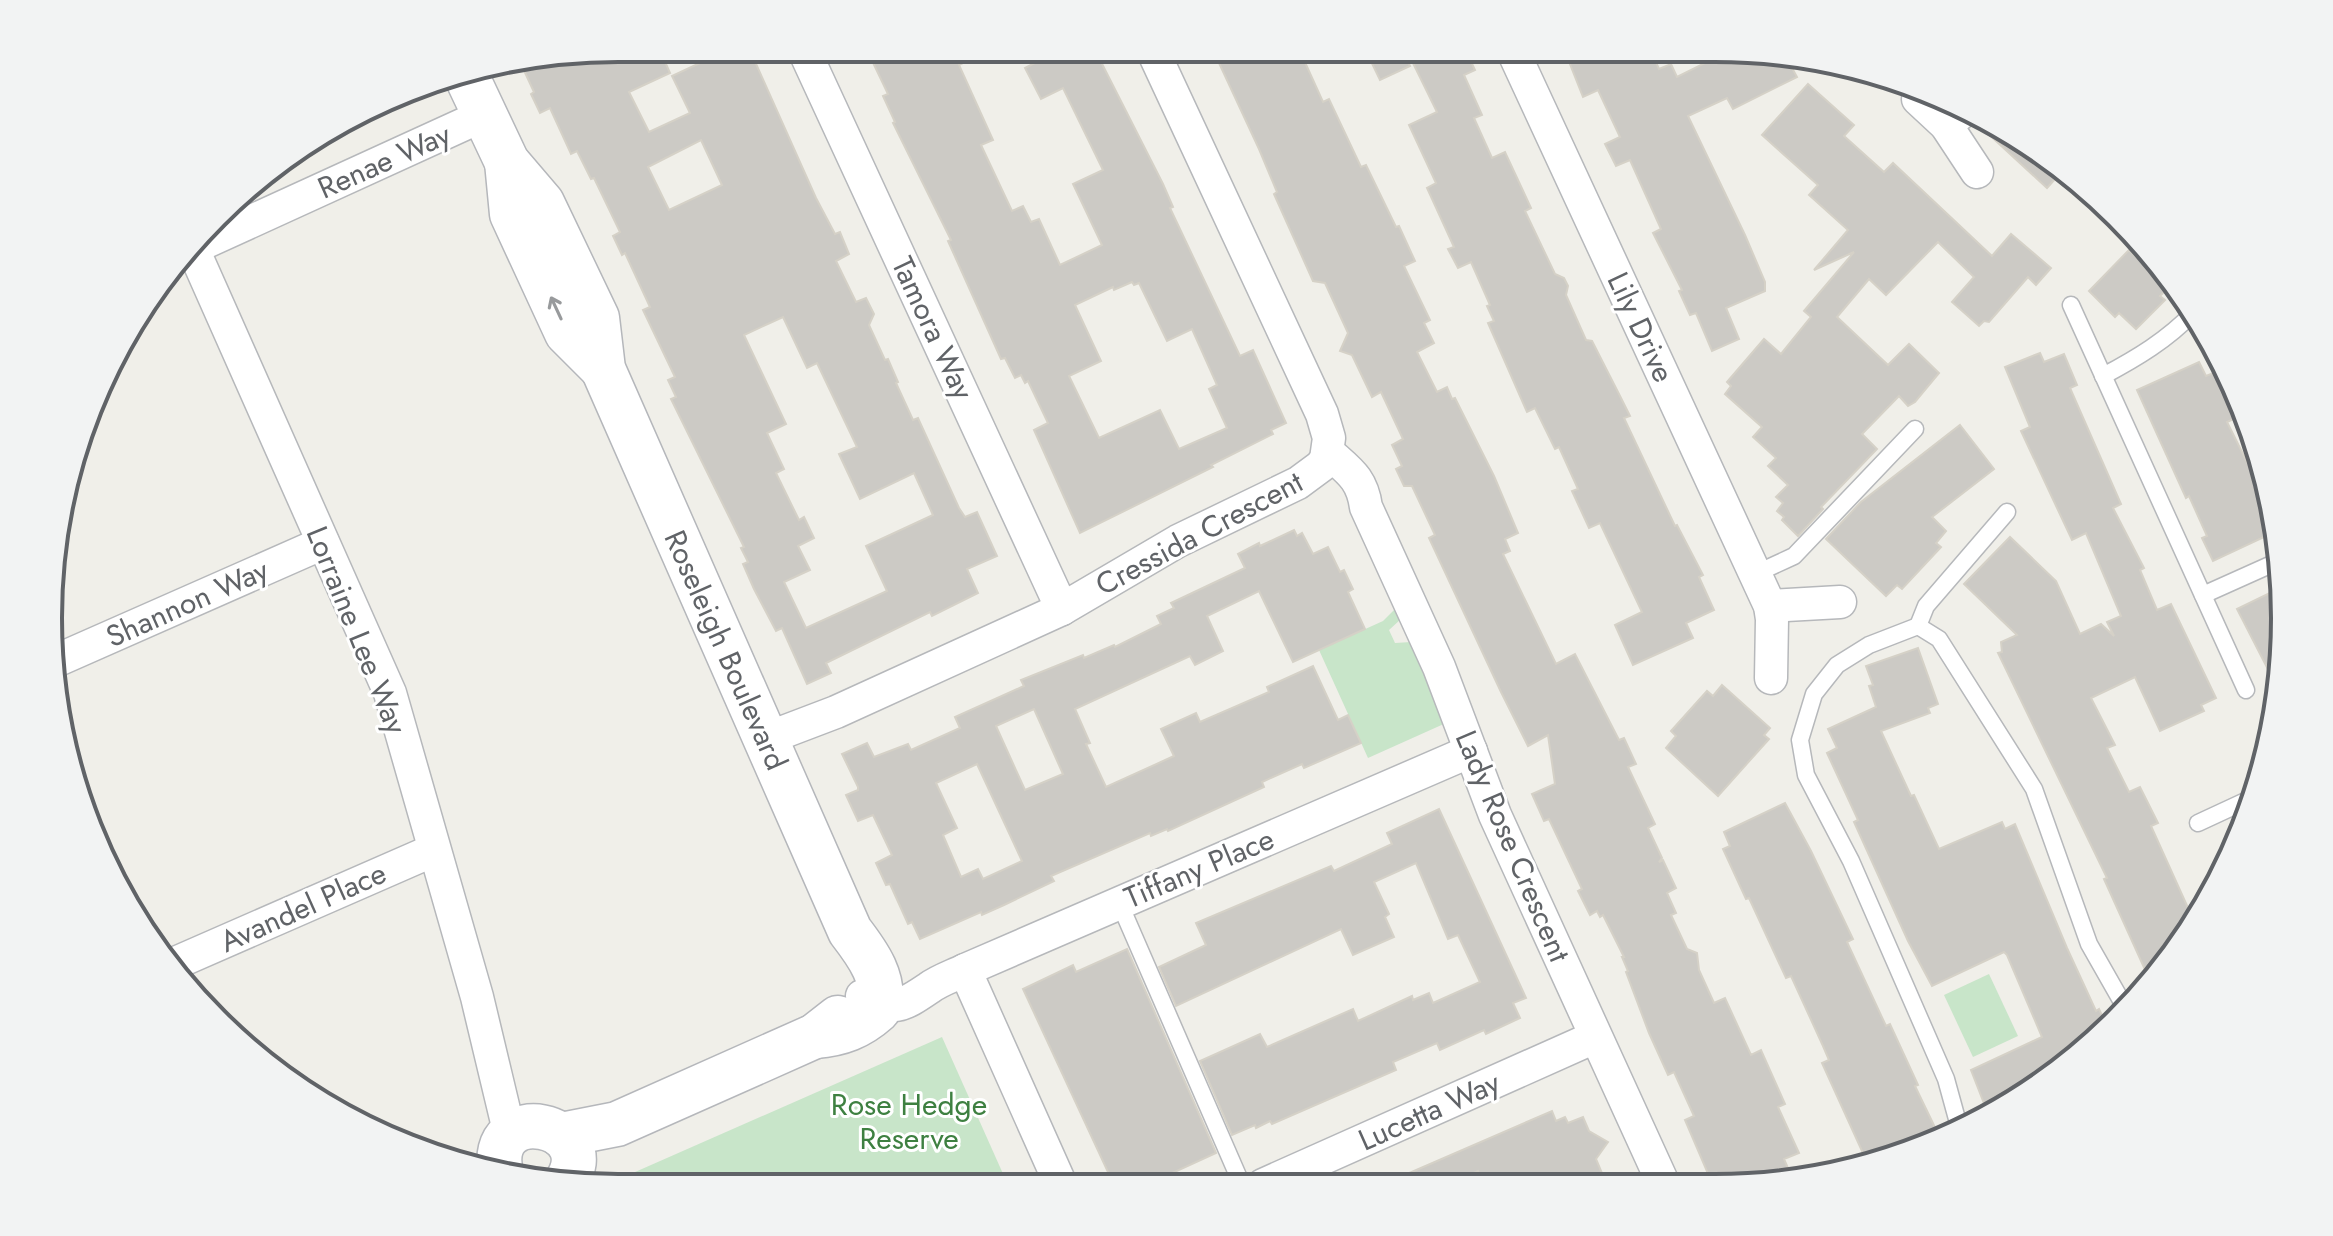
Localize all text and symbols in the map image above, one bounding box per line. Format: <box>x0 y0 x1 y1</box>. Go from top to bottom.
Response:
street label: Renae Way <box>311 112 458 209</box>
street label: Tamora Way <box>881 250 985 407</box>
street label: Lily Drive <box>1597 265 1685 389</box>
one-way arrow <box>548 297 563 321</box>
street label: Cressida Crescent <box>1088 460 1311 606</box>
street label: Lorraine Lee Way <box>296 520 419 741</box>
street label: Roseleigh Boulevard <box>654 523 798 777</box>
street label: Shannon Way <box>99 548 276 658</box>
street label: Lady Rose Crescent <box>1445 724 1581 969</box>
street label: Tiffany Place <box>1118 817 1280 919</box>
street label: Avandel Place <box>213 851 393 963</box>
street label: Lucetta Way <box>1352 1060 1507 1161</box>
park label: Rose Hedge Reserve <box>831 1083 987 1160</box>

